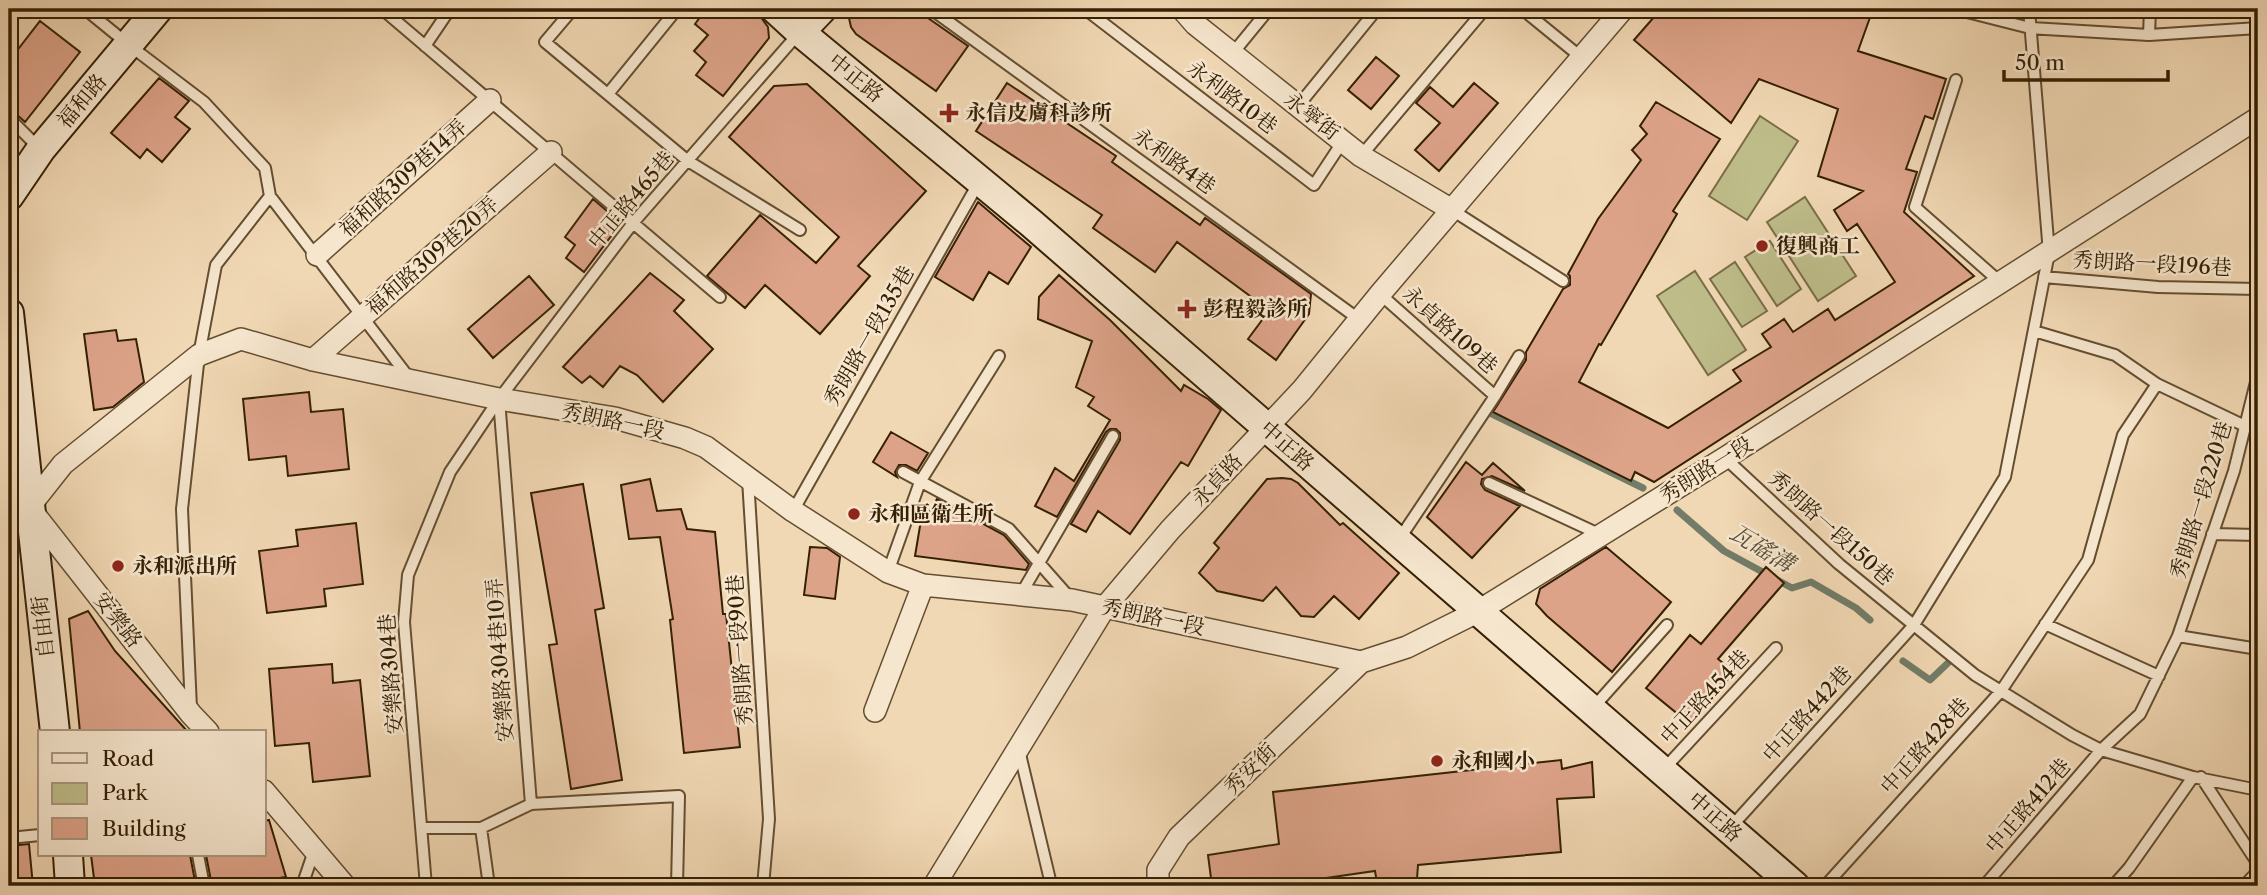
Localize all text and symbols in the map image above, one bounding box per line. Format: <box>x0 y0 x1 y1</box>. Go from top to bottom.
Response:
scale bar <box>2004 38 2169 82</box>
street label: 中正路 <box>824 48 889 107</box>
text: 50 m <box>2015 50 2065 75</box>
street label: 永利路10巷 <box>1182 55 1282 139</box>
street label: 福和路 <box>52 69 111 133</box>
street label: 永寧街 <box>1280 86 1345 145</box>
place label: 永信皮膚科診所 <box>965 100 1112 125</box>
marker: 永信皮膚科診所 <box>939 103 959 123</box>
street label: 福和路309巷14弄 <box>334 114 472 242</box>
street label: 永利路4巷 <box>1128 122 1221 199</box>
street label: 中正路465巷 <box>583 146 679 254</box>
street label: 福和路309巷20弄 <box>360 191 503 320</box>
place label: 復興商工 <box>1776 233 1860 258</box>
marker: 復興商工 <box>1754 238 1770 254</box>
street label: 秀朗路一段196巷 <box>2072 247 2232 280</box>
street label: 秀朗路一段135巷 <box>818 261 919 410</box>
street label: 永貞路109巷 <box>1398 281 1503 379</box>
place label: 彭程毅診所 <box>1203 296 1308 321</box>
marker: 彭程毅診所 <box>1177 299 1197 319</box>
street label: 秀朗路一段 <box>559 397 667 444</box>
street label: 中正路 <box>1255 416 1319 476</box>
street label: 秀朗路一段220巷 <box>2165 418 2236 582</box>
street label: 秀朗路一段 <box>1655 431 1757 508</box>
street label: 永貞路 <box>1186 448 1247 511</box>
street label: 秀朗路一段150巷 <box>1764 465 1899 590</box>
place label: 永和區衛生所 <box>868 501 994 526</box>
marker: 永和區衛生所 <box>846 506 862 522</box>
water label: 瓦磘溝 <box>1725 518 1802 580</box>
place label: 永和派出所 <box>132 553 237 578</box>
marker: 永和派出所 <box>110 558 126 574</box>
street label: 秀朗路一段90巷 <box>722 574 757 727</box>
street label: 安樂路304巷10弄 <box>481 577 518 743</box>
street label: 安樂路 <box>89 587 148 652</box>
street label: 秀朗路一段 <box>1099 593 1207 640</box>
street label: 自由街 <box>26 594 59 660</box>
street label: 安樂路304巷 <box>374 613 407 735</box>
street label: 中正路454巷 <box>1655 644 1755 749</box>
street label: 中正路442巷 <box>1757 661 1856 767</box>
street label: 中正路428巷 <box>1875 692 1974 799</box>
legend <box>38 730 266 856</box>
street label: 秀安街 <box>1218 738 1281 800</box>
text: Road <box>102 746 154 771</box>
place label: 永和國小 <box>1451 748 1535 773</box>
marker: 永和國小 <box>1429 753 1445 769</box>
street label: 中正路412巷 <box>1980 753 2075 858</box>
text: Park <box>102 780 148 805</box>
street label: 中正路 <box>1683 787 1747 847</box>
text: Building <box>102 816 187 841</box>

